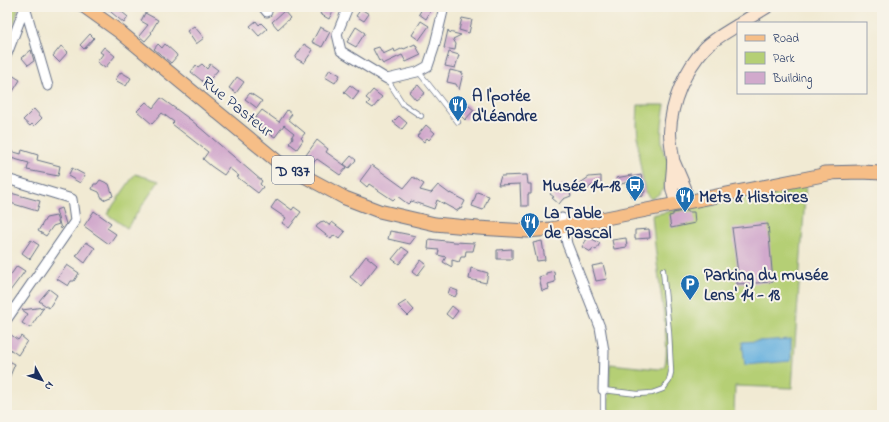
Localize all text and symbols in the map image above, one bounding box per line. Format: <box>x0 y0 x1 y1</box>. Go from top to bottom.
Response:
legend <box>737 22 867 94</box>
text: Road <box>773 30 799 48</box>
text: Park <box>773 50 795 68</box>
street label: Rue Pasteur <box>196 70 279 144</box>
text: Building <box>772 70 812 89</box>
place label: A l'potée d'Léandre <box>472 84 539 129</box>
restaurant icon: A l'potée d'Léandre <box>447 94 469 122</box>
road number: D 937 <box>272 156 314 184</box>
place label: Musée 14-18 <box>542 174 622 199</box>
bus stop icon: Musée 14-18 <box>624 174 646 202</box>
restaurant icon: Mets & Histoires <box>674 185 696 213</box>
place label: Mets & Histoires <box>699 185 809 210</box>
place label: La Table de Pascal <box>544 201 612 246</box>
restaurant icon: La Table de Pascal <box>519 211 541 239</box>
place label: Parking du musée Lens' 14 - 18 <box>704 263 830 308</box>
parking icon: Parking du musée Lens' 14 - 18 <box>679 273 701 301</box>
north arrow <box>22 360 62 400</box>
text: N <box>40 378 57 394</box>

